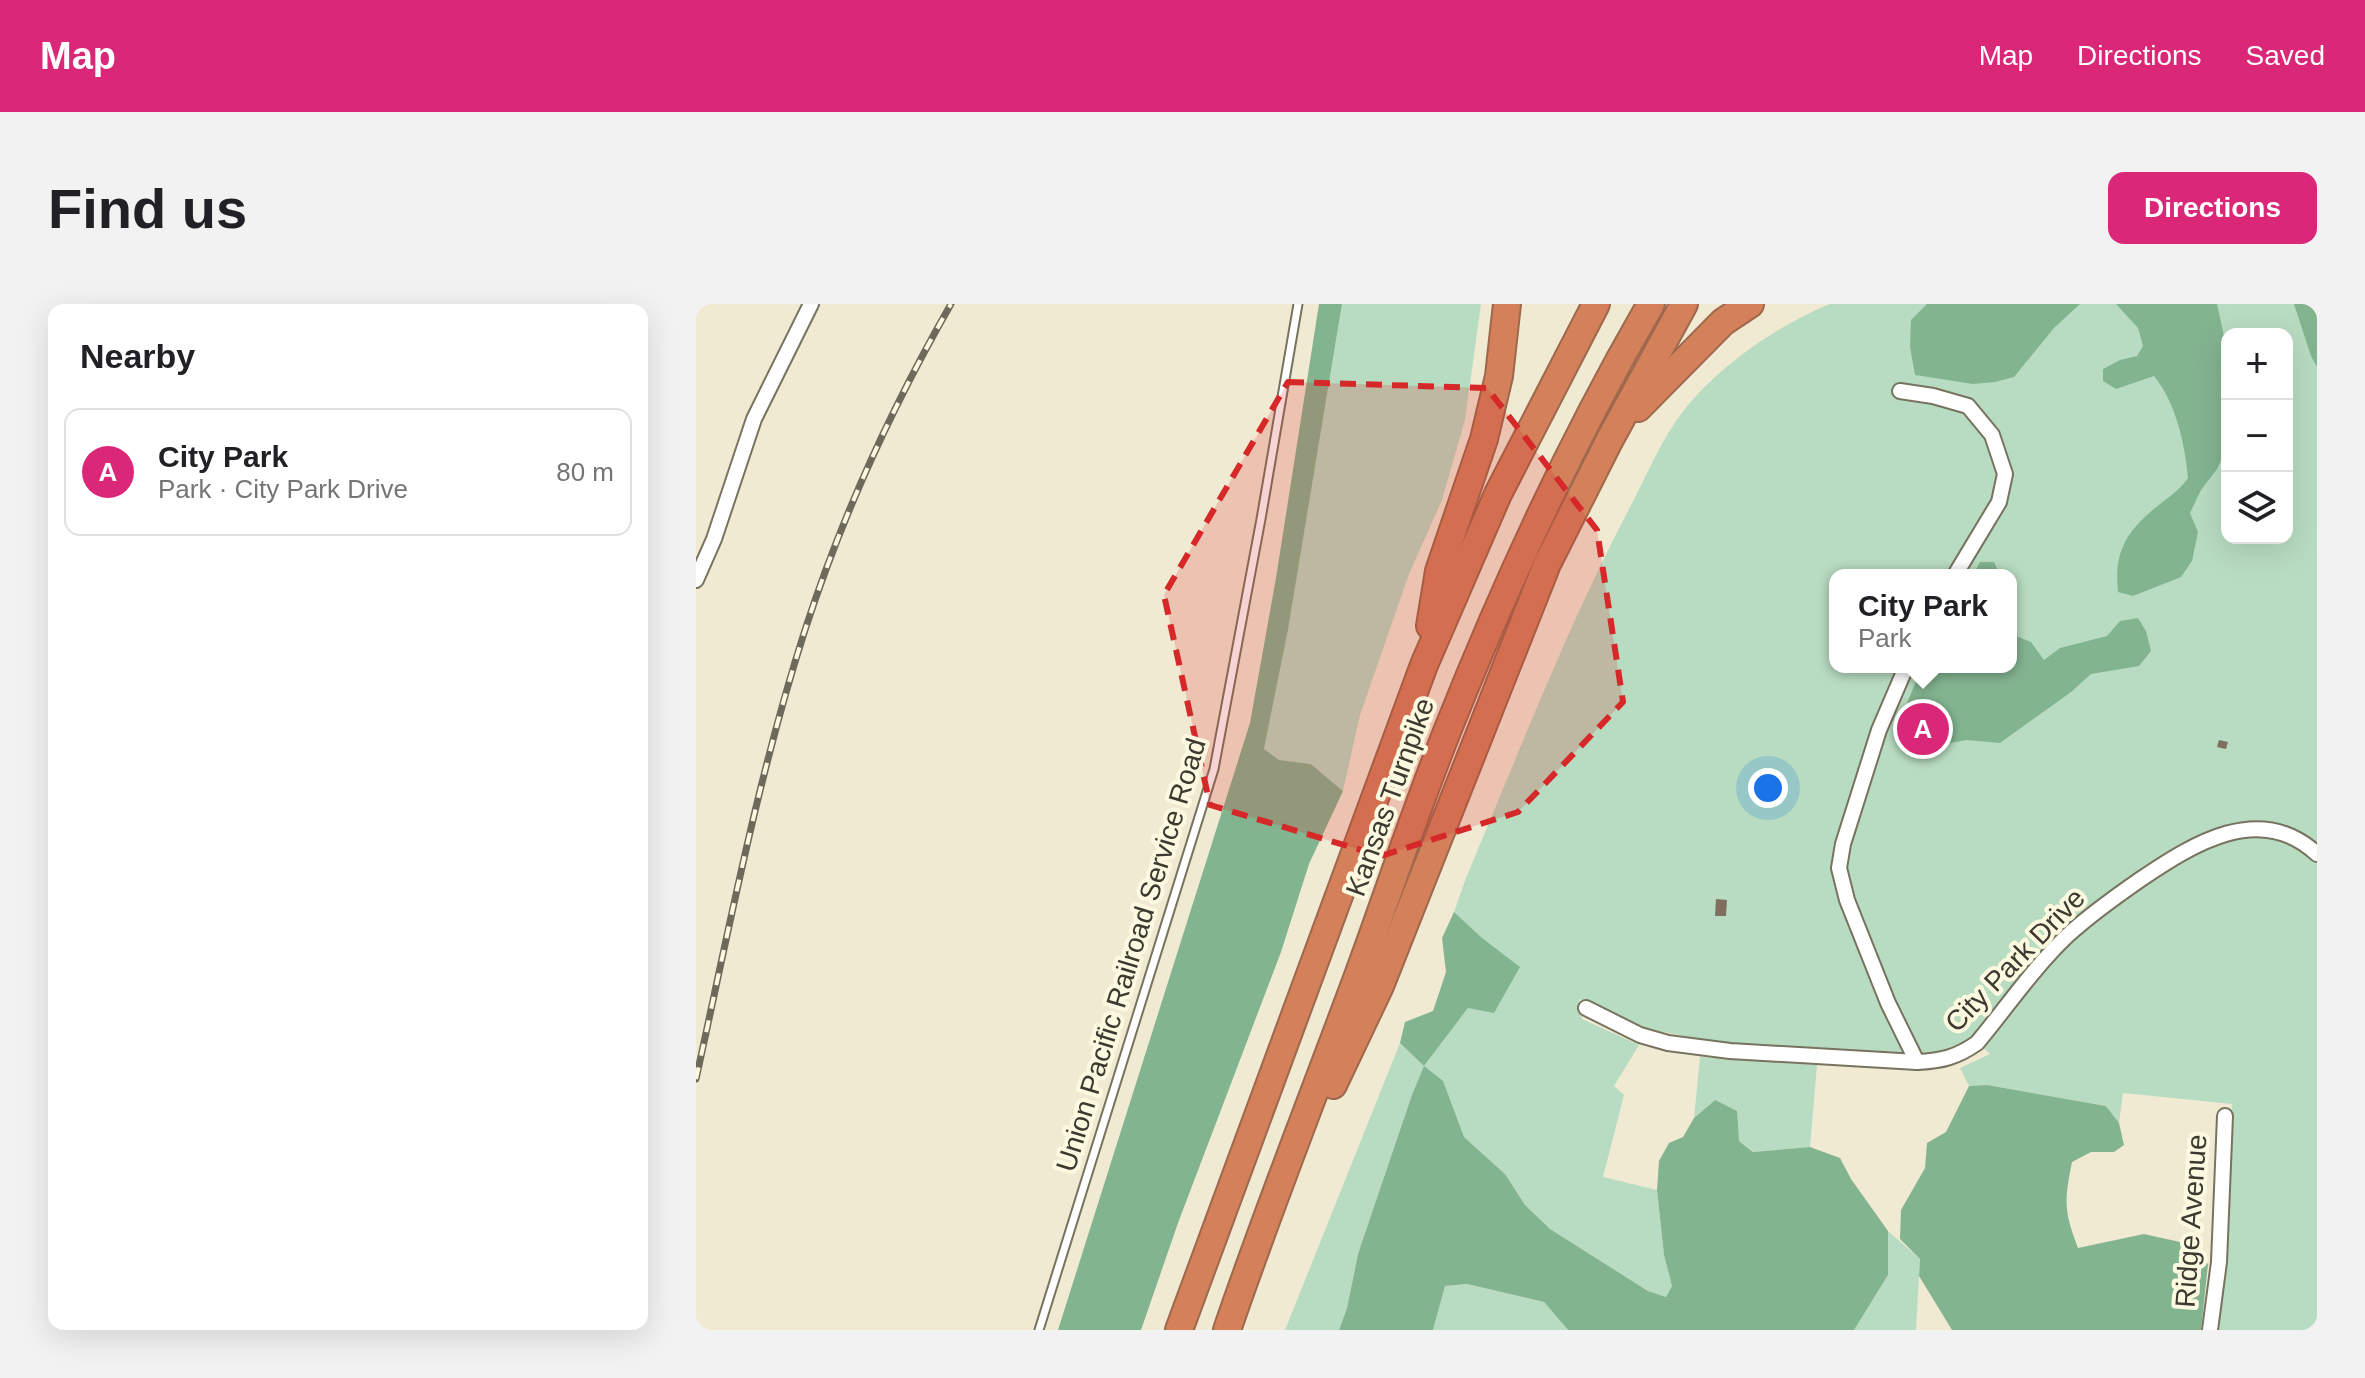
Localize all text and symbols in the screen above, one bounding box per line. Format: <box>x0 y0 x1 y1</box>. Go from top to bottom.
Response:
text: Map <box>40 35 116 77</box>
text: Map <box>1979 40 2033 71</box>
text: Directions <box>2077 40 2202 71</box>
text: Saved <box>2246 40 2325 71</box>
button: Directions <box>2108 172 2317 244</box>
text: Find us <box>48 177 247 240</box>
map controls <box>2221 328 2293 544</box>
button: + <box>2221 328 2293 400</box>
text: Nearby <box>80 337 195 375</box>
button: − <box>2221 400 2293 472</box>
text: City Park <box>158 440 288 473</box>
text: A <box>99 457 117 487</box>
text: 80 m <box>556 457 614 487</box>
button: layers <box>2221 472 2293 544</box>
text: Park · City Park Drive <box>158 474 408 504</box>
popup <box>1829 569 2017 673</box>
text: City Park <box>1858 589 1988 622</box>
text: Park <box>1858 623 1911 653</box>
street label: Kansas Turnpike <box>1340 694 1440 900</box>
pin: A <box>1897 699 1949 759</box>
street label: Union Pacific Railroad Service Road <box>1050 735 1212 1175</box>
your location <box>1748 768 1788 808</box>
street label: City Park Drive <box>1939 882 2091 1038</box>
street label: Ridge Avenue <box>2169 1133 2213 1309</box>

